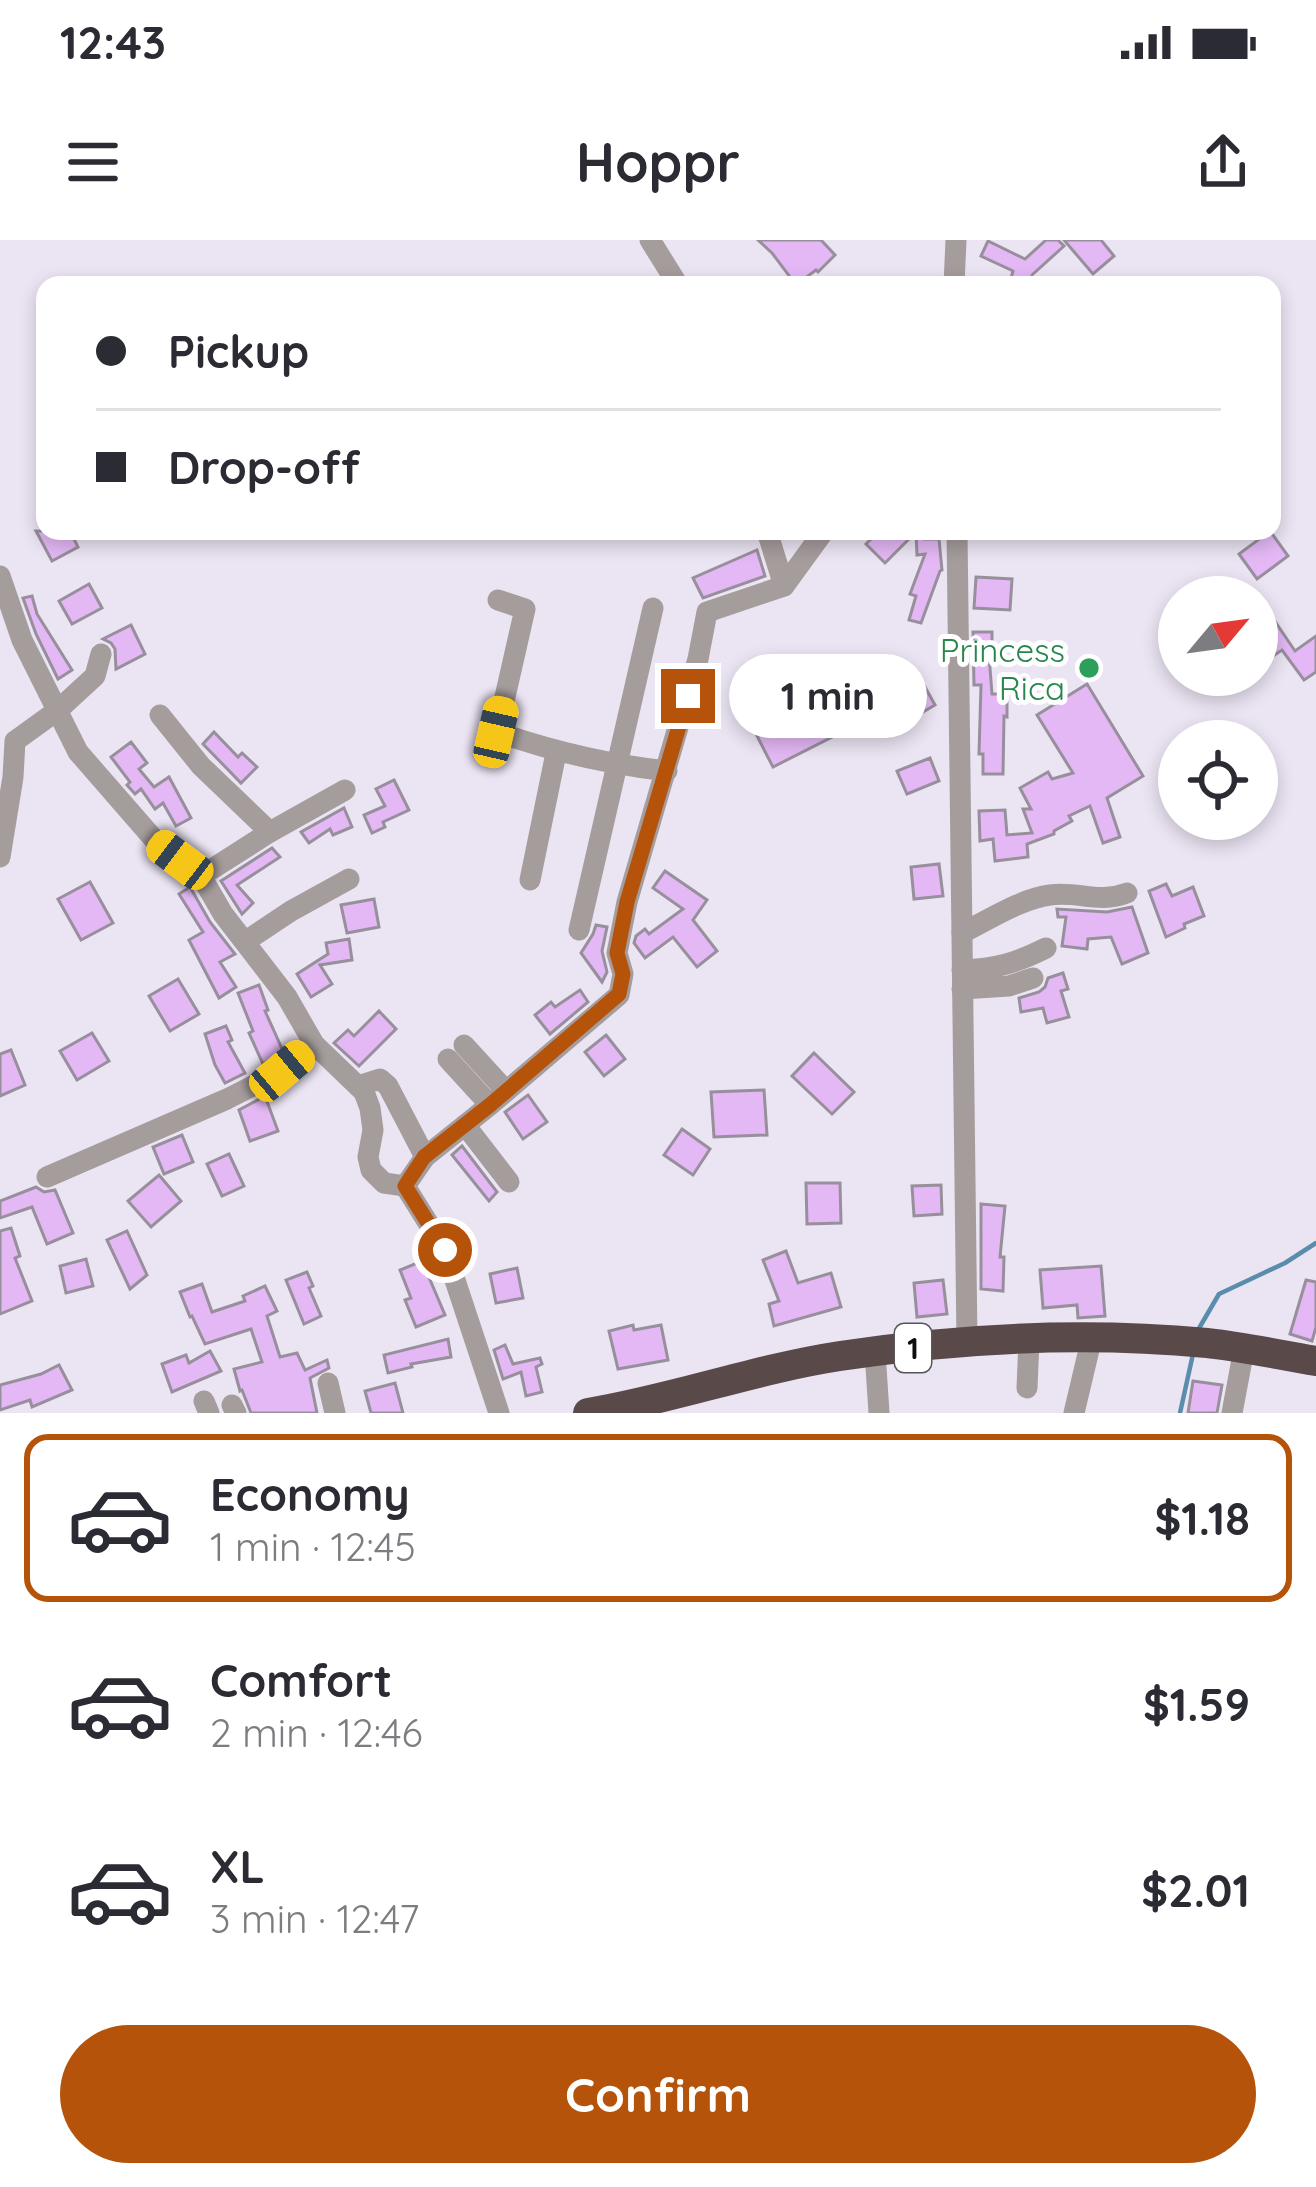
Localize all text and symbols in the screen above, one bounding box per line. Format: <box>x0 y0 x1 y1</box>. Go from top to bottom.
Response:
text: 12:43 <box>60 14 166 70</box>
text: Hoppr <box>576 128 740 196</box>
icon: menu <box>60 129 126 195</box>
icon: share <box>1190 129 1256 195</box>
text: Pickup <box>168 323 309 379</box>
text: Drop-off <box>168 439 360 495</box>
north arrow <box>1158 576 1278 696</box>
map controls <box>1158 576 1278 840</box>
place label: Princess Rica <box>940 629 1065 708</box>
callout: 1 min <box>730 654 928 738</box>
marker: Princess Rica <box>1076 655 1102 681</box>
route end <box>661 669 715 723</box>
text: 1 min <box>781 671 875 720</box>
car <box>470 693 522 771</box>
button: locate <box>1158 720 1278 840</box>
car <box>140 824 220 896</box>
car <box>243 1034 321 1108</box>
route start <box>418 1223 472 1277</box>
road number: 1 <box>895 1324 931 1372</box>
icon: car <box>66 1464 174 1572</box>
text: Economy <box>210 1466 410 1522</box>
text: $1.18 <box>1155 1490 1250 1546</box>
text: 1 min · 12:45 <box>210 1522 416 1571</box>
icon: car <box>66 1650 174 1758</box>
text: Comfort <box>210 1652 392 1708</box>
text: $1.59 <box>1143 1676 1250 1732</box>
text: 2 min · 12:46 <box>210 1708 422 1757</box>
icon: car <box>66 1836 174 1944</box>
text: XL <box>210 1838 265 1894</box>
text: $2.01 <box>1141 1862 1250 1918</box>
text: 3 min · 12:47 <box>210 1894 419 1943</box>
button: Confirm <box>60 2025 1256 2163</box>

